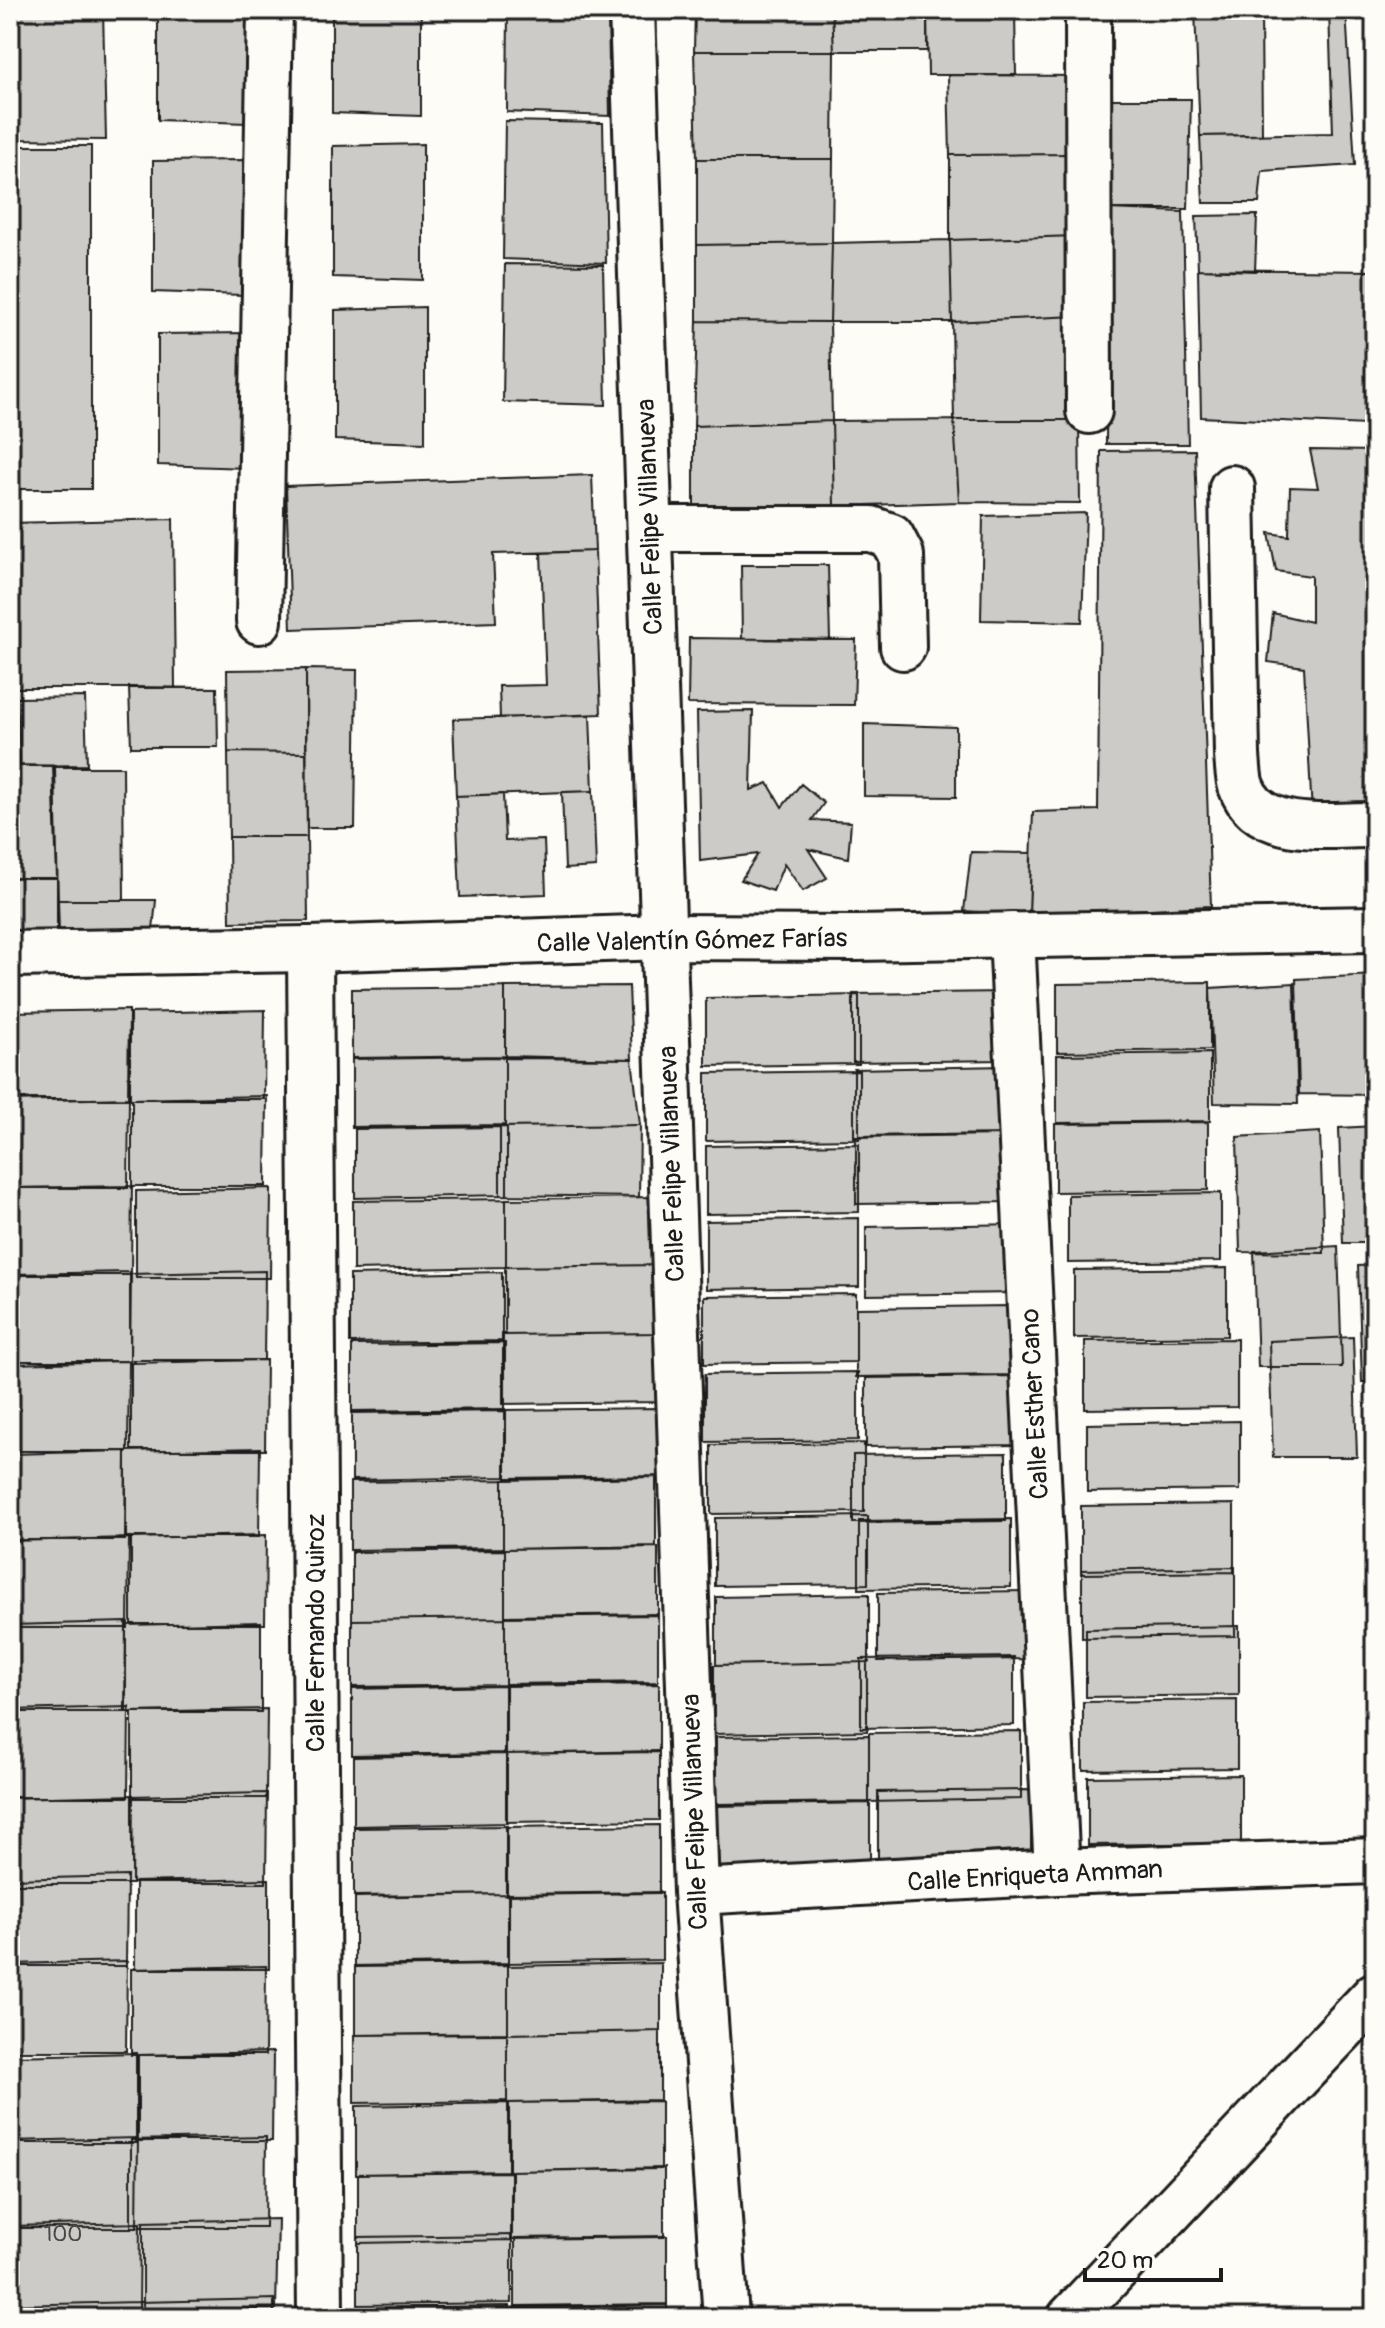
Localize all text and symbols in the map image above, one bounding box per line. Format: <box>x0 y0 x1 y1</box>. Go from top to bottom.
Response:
street label: Calle Felipe Villanueva <box>630 398 670 636</box>
street label: Calle Valentín Gómez Farías <box>536 922 848 960</box>
street label: Calle Felipe Villanueva <box>652 1045 692 1283</box>
street label: Calle Esther Cano <box>1014 1308 1056 1500</box>
street label: Calle Fernando Quiroz <box>300 1514 332 1752</box>
street label: Calle Felipe Villanueva <box>675 1693 715 1931</box>
street label: Calle Enriqueta Amman <box>906 1853 1164 1899</box>
house number: 100 <box>44 2220 82 2248</box>
scale bar <box>1085 2232 1221 2282</box>
text: 20 m <box>1097 2246 1153 2275</box>

